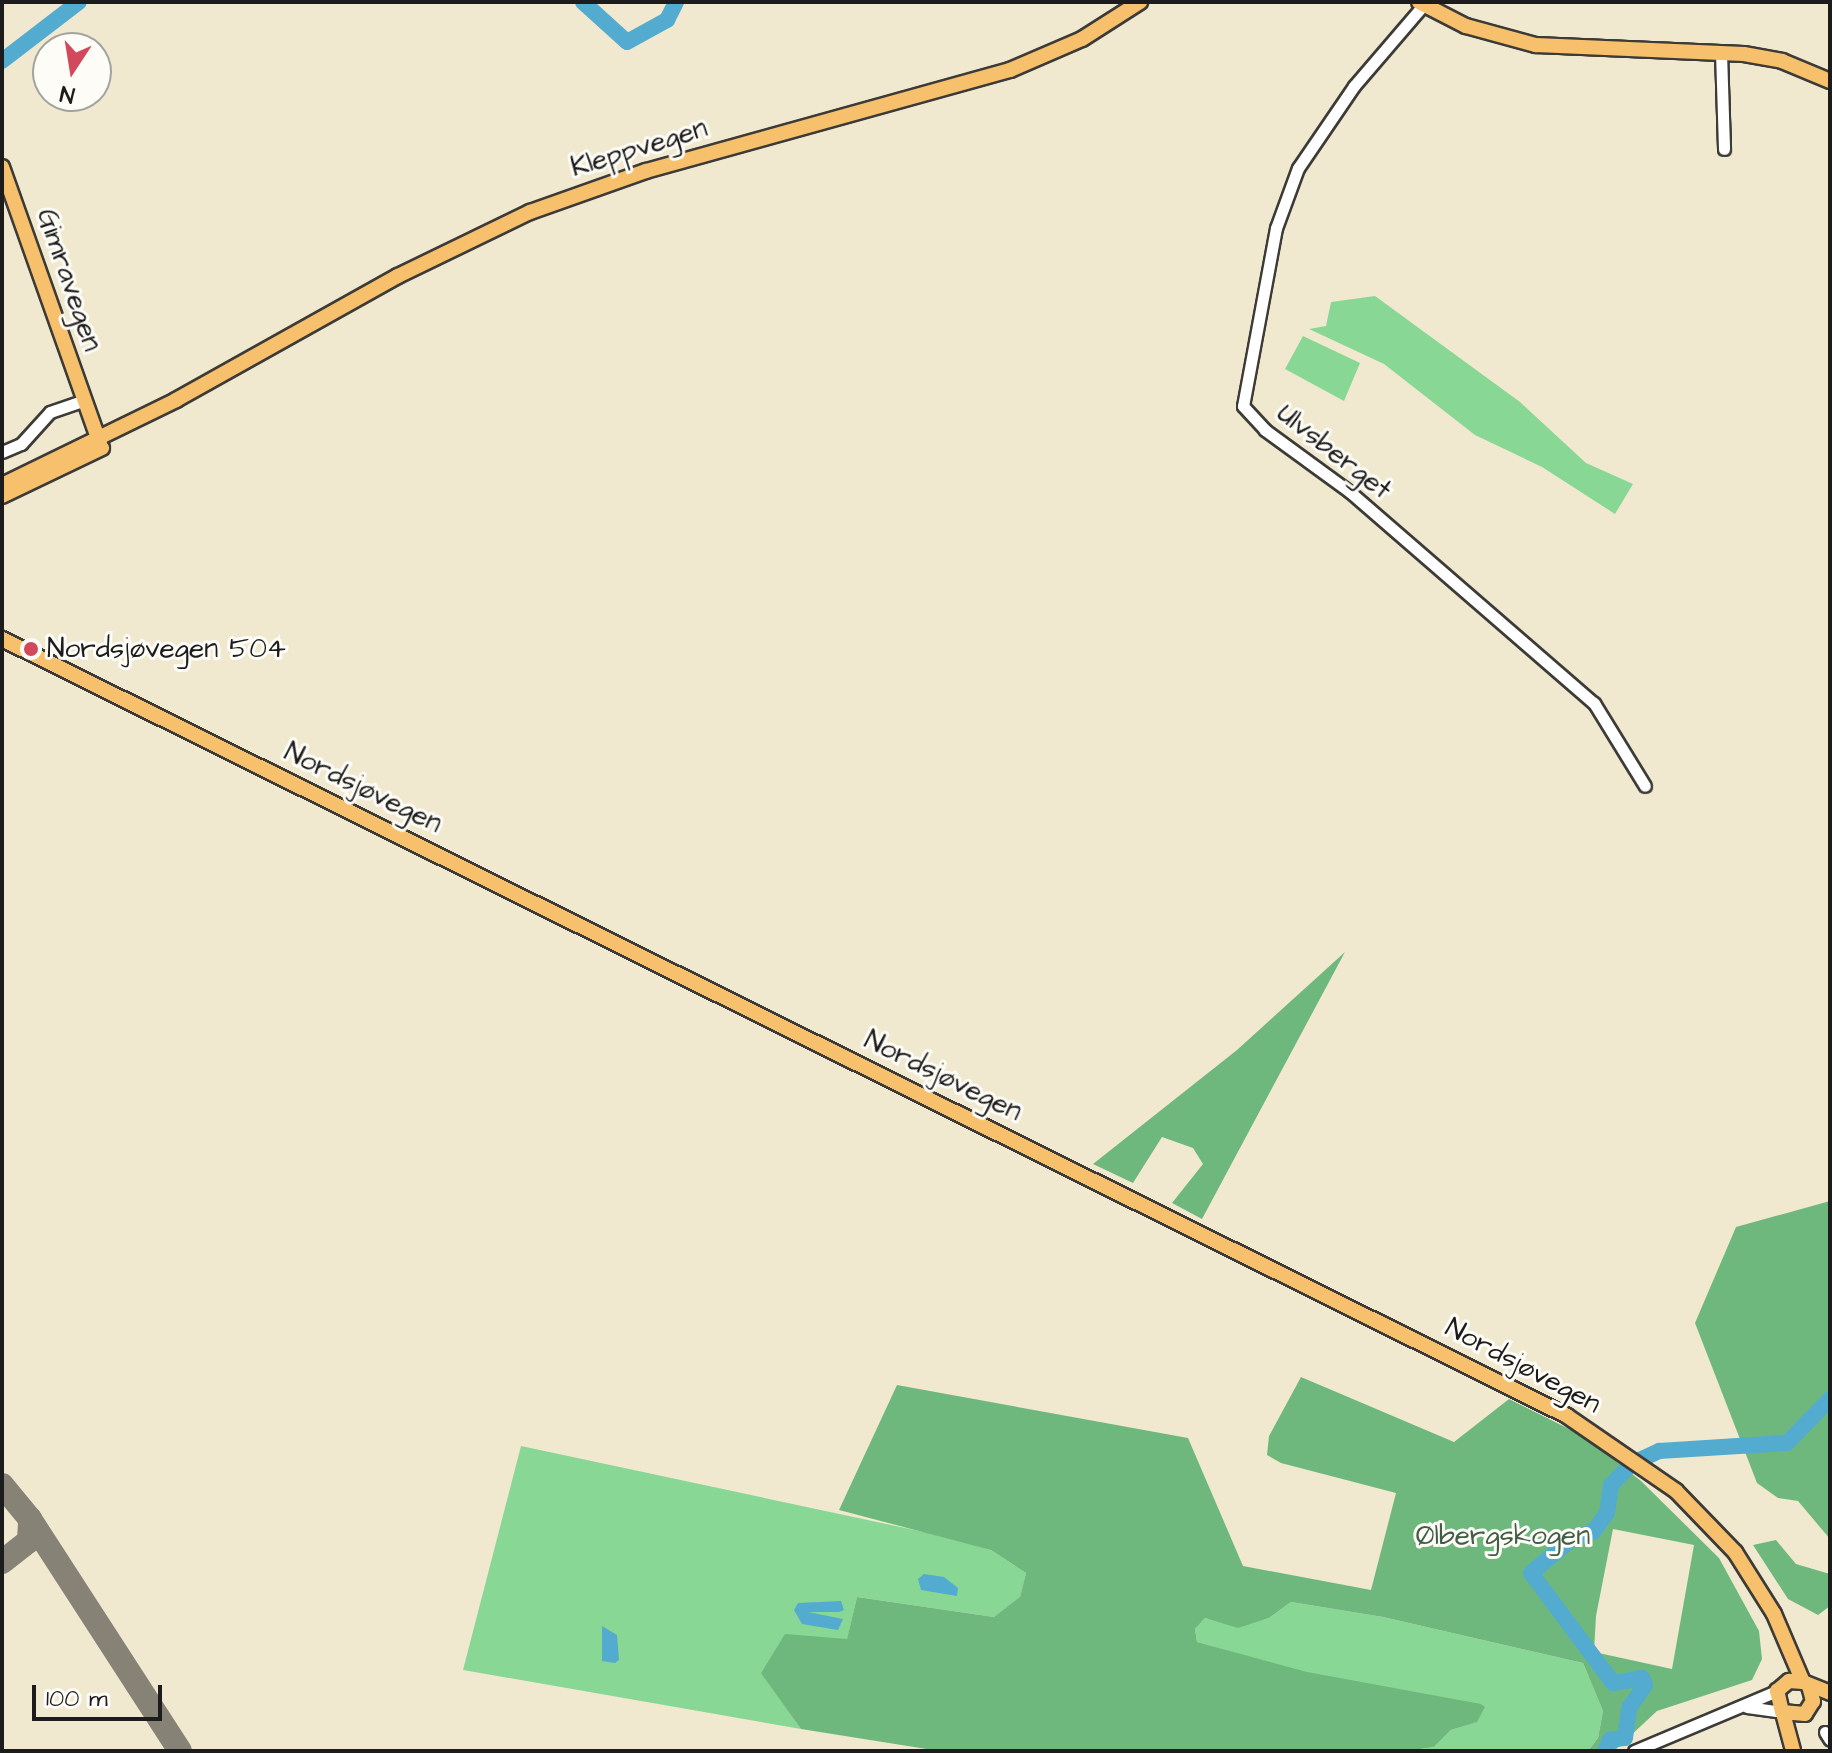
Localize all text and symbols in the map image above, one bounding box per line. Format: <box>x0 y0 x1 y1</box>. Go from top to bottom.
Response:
north arrow <box>32 32 112 112</box>
text: N <box>57 77 77 111</box>
street label: Kleppvegen <box>567 111 711 185</box>
street label: Gimravegen <box>29 204 109 356</box>
street label: Ulvsberget <box>1270 397 1398 507</box>
place label: Nordsjøvegen 504 <box>47 632 286 666</box>
marker: Nordsjøvegen 504 <box>22 640 40 658</box>
street label: Nordsjøvegen <box>279 735 447 841</box>
street label: Nordsjøvegen <box>859 1023 1027 1129</box>
street label: Nordsjøvegen <box>1440 1311 1606 1421</box>
park label: Ølbergskogen <box>1416 1519 1590 1553</box>
scale bar <box>36 1669 166 1719</box>
text: 100 m <box>46 1682 108 1716</box>

